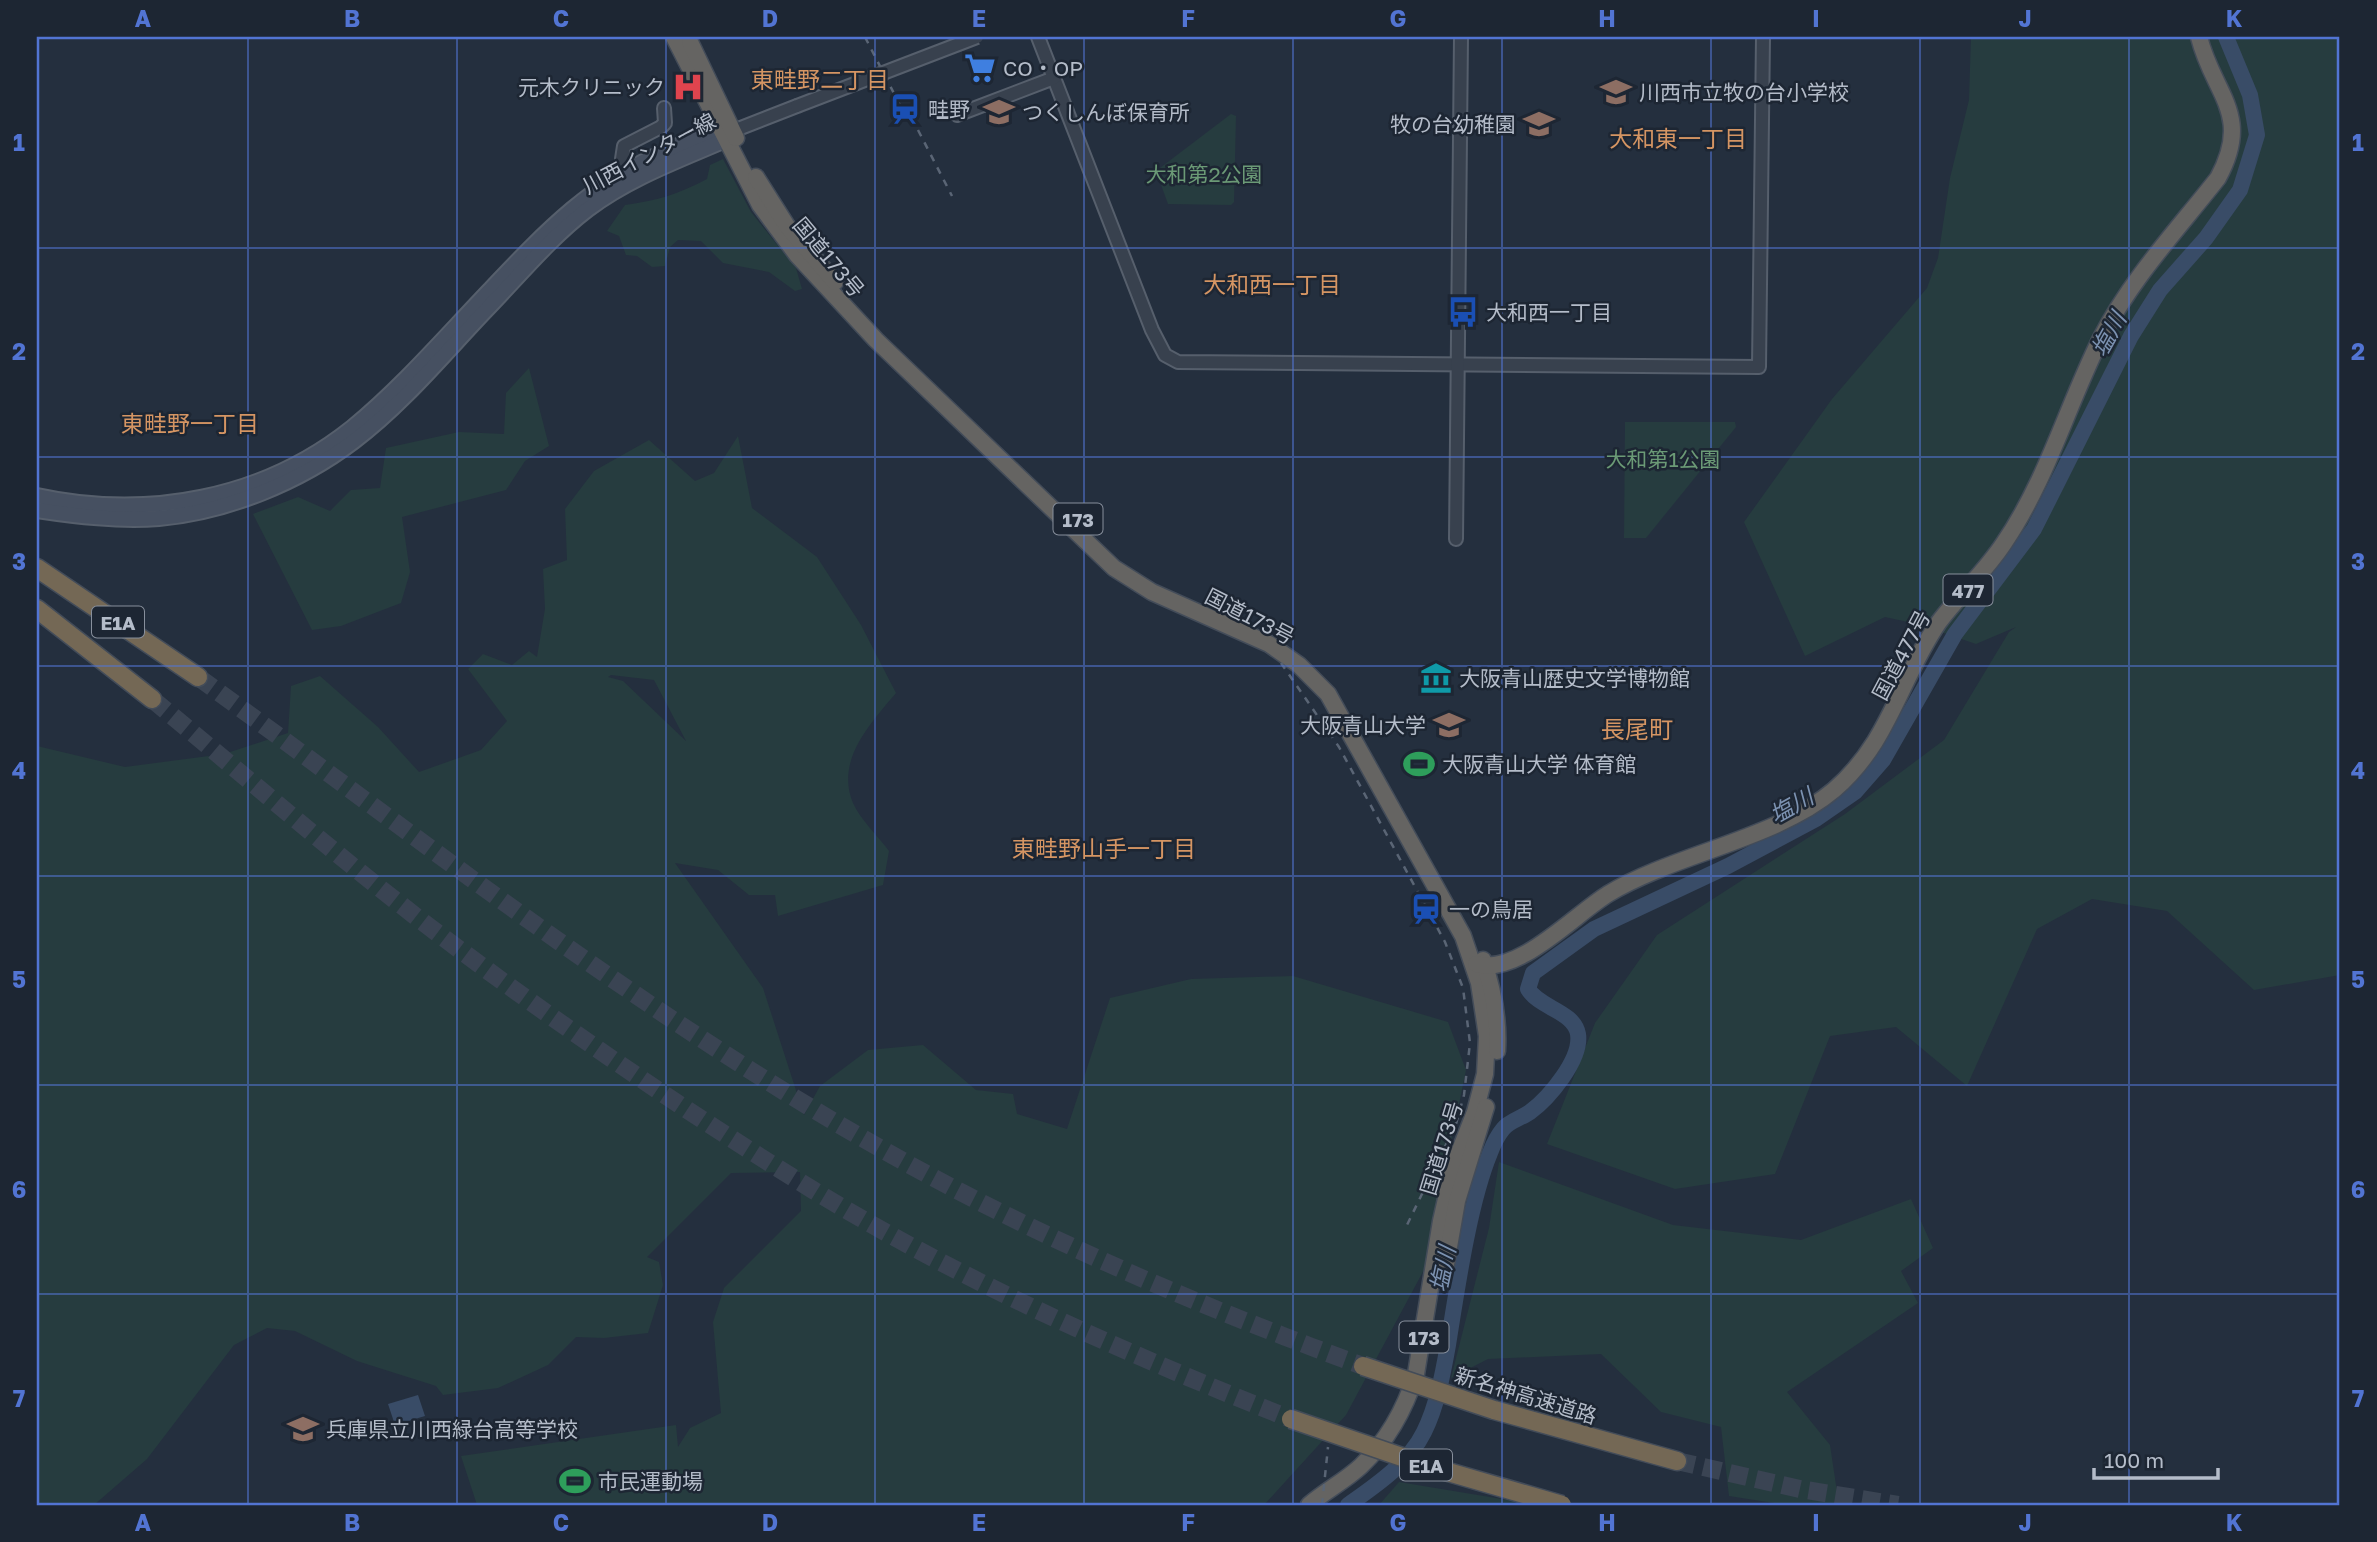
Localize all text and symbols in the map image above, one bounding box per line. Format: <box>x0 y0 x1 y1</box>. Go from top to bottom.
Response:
text: A <box>135 4 152 32</box>
text: B <box>344 4 360 32</box>
text: C <box>553 4 569 32</box>
text: D <box>762 4 778 32</box>
text: E <box>972 4 986 32</box>
text: F <box>1181 4 1195 32</box>
text: G <box>1390 4 1406 32</box>
text: H <box>1598 4 1616 32</box>
text: I <box>1812 4 1820 32</box>
text: J <box>2018 4 2032 32</box>
text: K <box>2226 4 2243 32</box>
supermarket icon: CO・OP <box>963 51 997 85</box>
place label: CO・OP <box>1003 55 1083 81</box>
district label: 東畦野二丁目 <box>751 65 889 93</box>
hospital icon: 元木クリニック <box>671 70 705 104</box>
place label: 元木クリニック <box>518 74 665 100</box>
school or university icon: 川西市立牧の台小学校 <box>1599 75 1633 109</box>
place label: 川西市立牧の台小学校 <box>1639 79 1849 105</box>
station icon: 畦野 <box>888 92 922 126</box>
school or university icon: つくしんぼ保育所 <box>982 95 1016 129</box>
place label: 畦野 <box>928 96 970 122</box>
place label: つくしんぼ保育所 <box>1022 99 1190 125</box>
street label: 川西インター線 <box>578 107 720 199</box>
school or university icon: 牧の台幼稚園 <box>1522 107 1556 141</box>
place label: 牧の台幼稚園 <box>1390 111 1516 137</box>
district label: 大和東一丁目 <box>1609 124 1747 152</box>
text: 1 <box>13 128 25 156</box>
text: 1 <box>2352 128 2364 156</box>
park label: 大和第2公園 <box>1145 161 1263 187</box>
street label: 国道173号 <box>788 212 870 302</box>
district label: 大和西一丁目 <box>1203 270 1341 298</box>
bus stop icon: 大和西一丁目 <box>1446 295 1480 329</box>
place label: 大和西一丁目 <box>1486 299 1612 325</box>
water label: 塩川 <box>2085 304 2133 361</box>
text: 2 <box>12 337 26 365</box>
text: 2 <box>2351 337 2365 365</box>
district label: 東畦野一丁目 <box>121 409 259 437</box>
park label: 大和第1公園 <box>1605 446 1721 472</box>
road number: 173 <box>1054 504 1102 534</box>
text: 3 <box>12 547 26 575</box>
text: 3 <box>2351 547 2365 575</box>
road number: 477 <box>1944 575 1993 606</box>
street label: 国道173号 <box>1201 582 1299 650</box>
street label: 国道477号 <box>1866 606 1936 704</box>
road number: E1A <box>92 607 144 638</box>
museum icon: 大阪青山歴史文学博物館 <box>1419 661 1453 695</box>
place label: 大阪青山歴史文学博物館 <box>1459 665 1690 691</box>
school or university icon: 大阪青山大学 <box>1432 708 1466 742</box>
place label: 大阪青山大学 <box>1300 712 1426 738</box>
district label: 長尾町 <box>1601 714 1673 743</box>
sports icon: 大阪青山大学 体育館 <box>1402 747 1436 781</box>
place label: 大阪青山大学 体育館 <box>1442 751 1636 777</box>
text: 4 <box>12 756 26 784</box>
text: 4 <box>2351 756 2365 784</box>
water label: 塩川 <box>1764 780 1821 828</box>
district label: 東畦野山手一丁目 <box>1012 834 1196 862</box>
station icon: 一の鳥居 <box>1409 892 1443 926</box>
place label: 一の鳥居 <box>1449 896 1533 922</box>
text: 5 <box>12 965 26 993</box>
text: 5 <box>2351 965 2365 993</box>
street label: 国道173号 <box>1414 1098 1468 1198</box>
text: 6 <box>12 1175 26 1203</box>
text: 6 <box>2351 1175 2365 1203</box>
water label: 塩川 <box>1424 1241 1461 1294</box>
road number: 173 <box>1400 1322 1448 1352</box>
street label: 新名神高速道路 <box>1452 1361 1600 1429</box>
text: 7 <box>13 1384 25 1412</box>
text: 7 <box>2352 1384 2364 1412</box>
school or university icon: 兵庫県立川西緑台高等学校 <box>286 1412 320 1446</box>
place label: 兵庫県立川西緑台高等学校 <box>326 1416 578 1442</box>
scale bar <box>2094 1437 2218 1481</box>
text: 100 m <box>2104 1447 2164 1473</box>
road number: E1A <box>1400 1450 1452 1480</box>
sports icon: 市民運動場 <box>558 1464 592 1498</box>
place label: 市民運動場 <box>598 1468 703 1494</box>
text: A <box>135 1508 152 1536</box>
text: B <box>344 1508 360 1536</box>
text: C <box>553 1508 569 1536</box>
text: D <box>762 1508 778 1536</box>
text: E <box>972 1508 986 1536</box>
text: F <box>1181 1508 1195 1536</box>
text: G <box>1390 1508 1406 1536</box>
text: H <box>1598 1508 1616 1536</box>
text: I <box>1812 1508 1820 1536</box>
text: J <box>2018 1508 2032 1536</box>
text: K <box>2226 1508 2243 1536</box>

